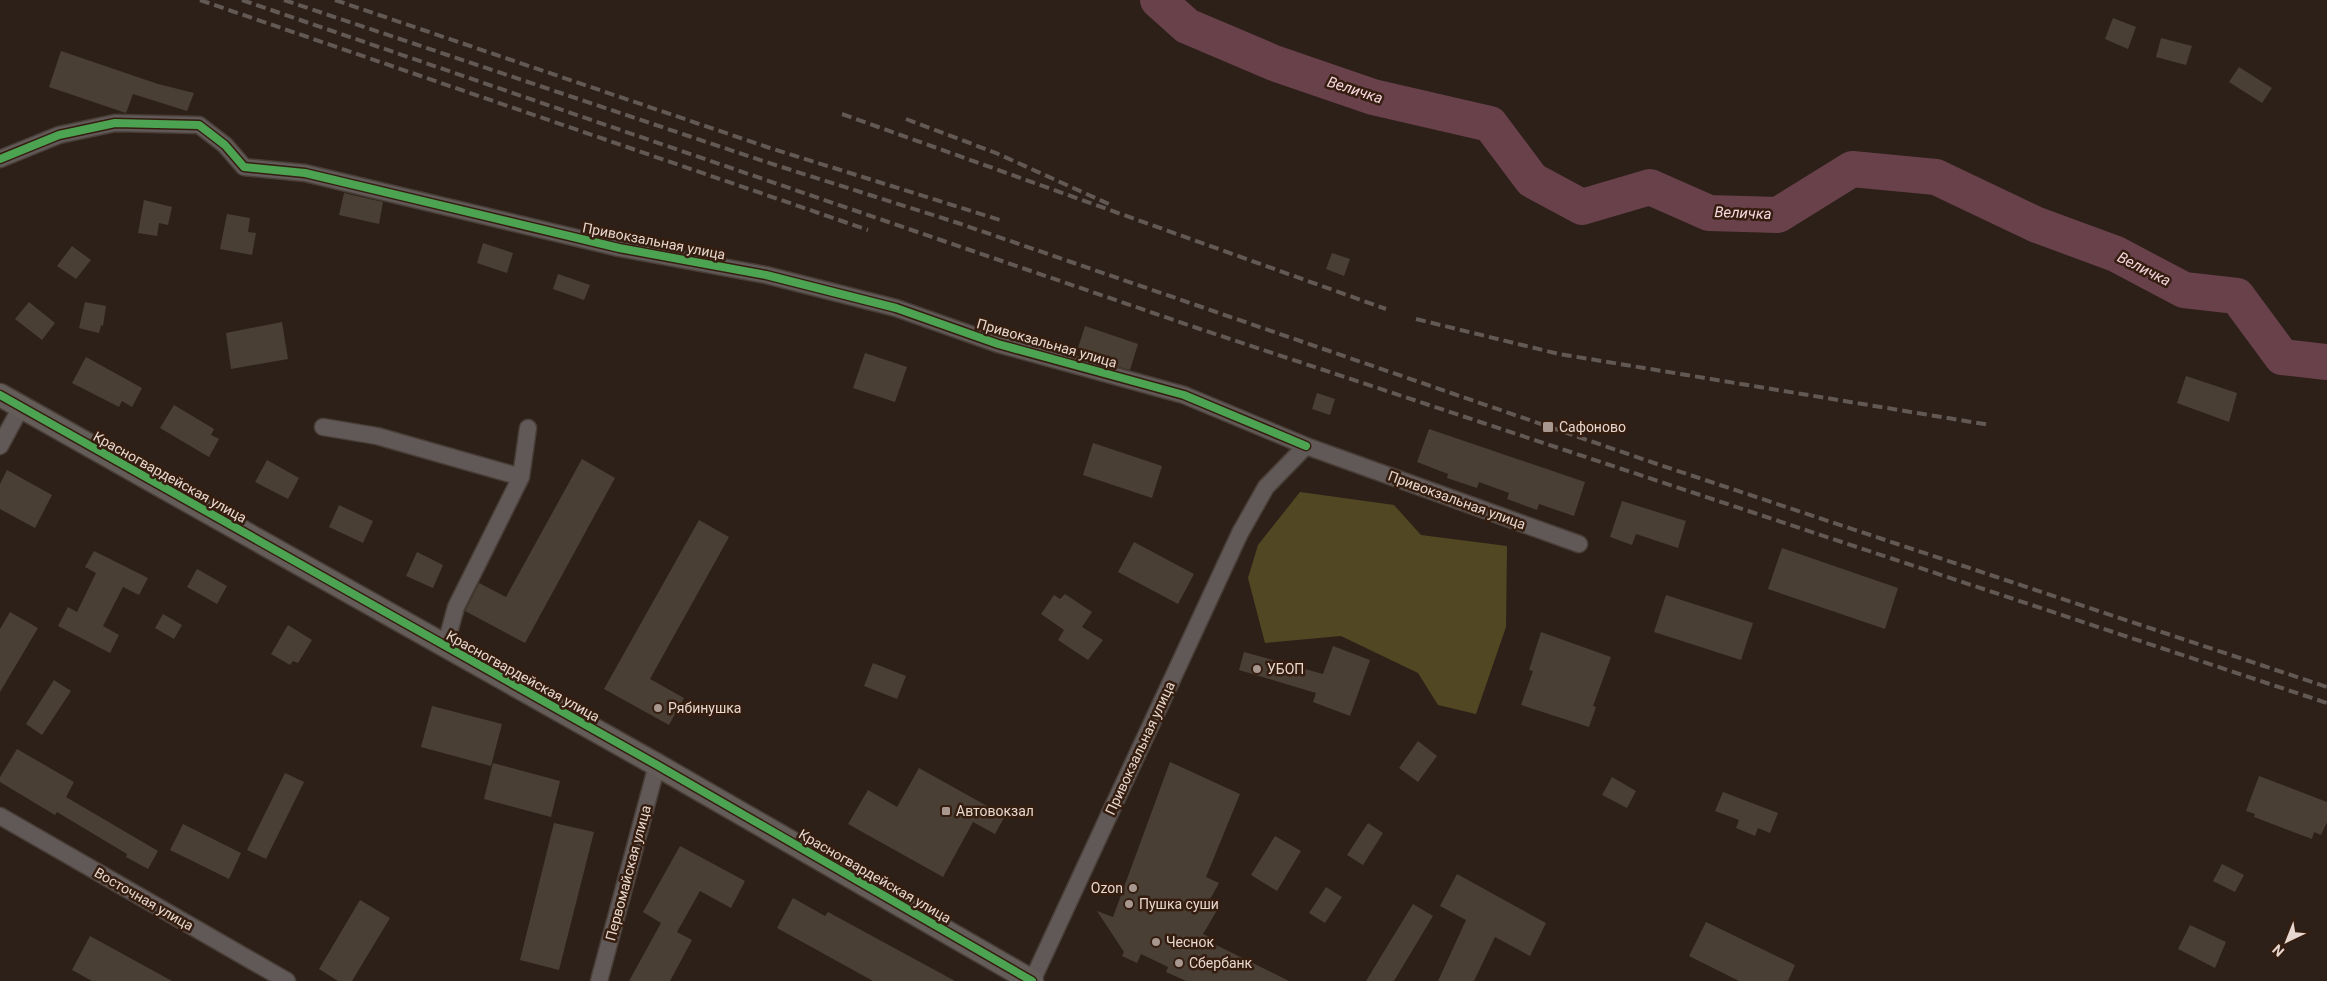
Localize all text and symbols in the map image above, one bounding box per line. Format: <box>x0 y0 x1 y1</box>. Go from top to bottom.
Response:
water label: Величка <box>1325 73 1385 107</box>
water label: Величка <box>1714 203 1772 223</box>
street label: Привокзальная улица <box>581 219 727 263</box>
water label: Величка <box>2114 248 2174 290</box>
street label: Привокзальная улица <box>975 315 1119 371</box>
place label: Сафоново <box>1559 419 1626 435</box>
marker: Сафоново <box>1541 420 1555 434</box>
street label: Красногвардейская улица <box>90 428 250 526</box>
street label: Привокзальная улица <box>1386 468 1528 532</box>
street label: Красногвардейская улица <box>443 627 603 725</box>
place label: УБОП <box>1267 661 1304 677</box>
marker: УБОП <box>1251 663 1263 675</box>
street label: Привокзальная улица <box>1102 679 1178 817</box>
place label: Рябинушка <box>668 700 741 716</box>
marker: Рябинушка <box>652 702 664 714</box>
place label: Автовокзал <box>956 803 1034 819</box>
street label: Первомайская улица <box>602 804 654 942</box>
marker: Автовокзал <box>940 805 952 817</box>
street label: Красногвардейская улица <box>796 826 954 926</box>
street label: Восточная улица <box>92 864 196 934</box>
place label: Ozon <box>1091 880 1123 896</box>
marker: Ozon <box>1127 882 1139 894</box>
place label: Пушка суши <box>1139 896 1219 912</box>
marker: Пушка суши <box>1123 898 1135 910</box>
north arrow <box>2262 916 2312 966</box>
place label: Чеснок <box>1166 934 1214 950</box>
marker: Чеснок <box>1150 936 1162 948</box>
text: N <box>2269 941 2287 960</box>
place label: Сбербанк <box>1189 955 1253 971</box>
marker: Сбербанк <box>1173 957 1185 969</box>

